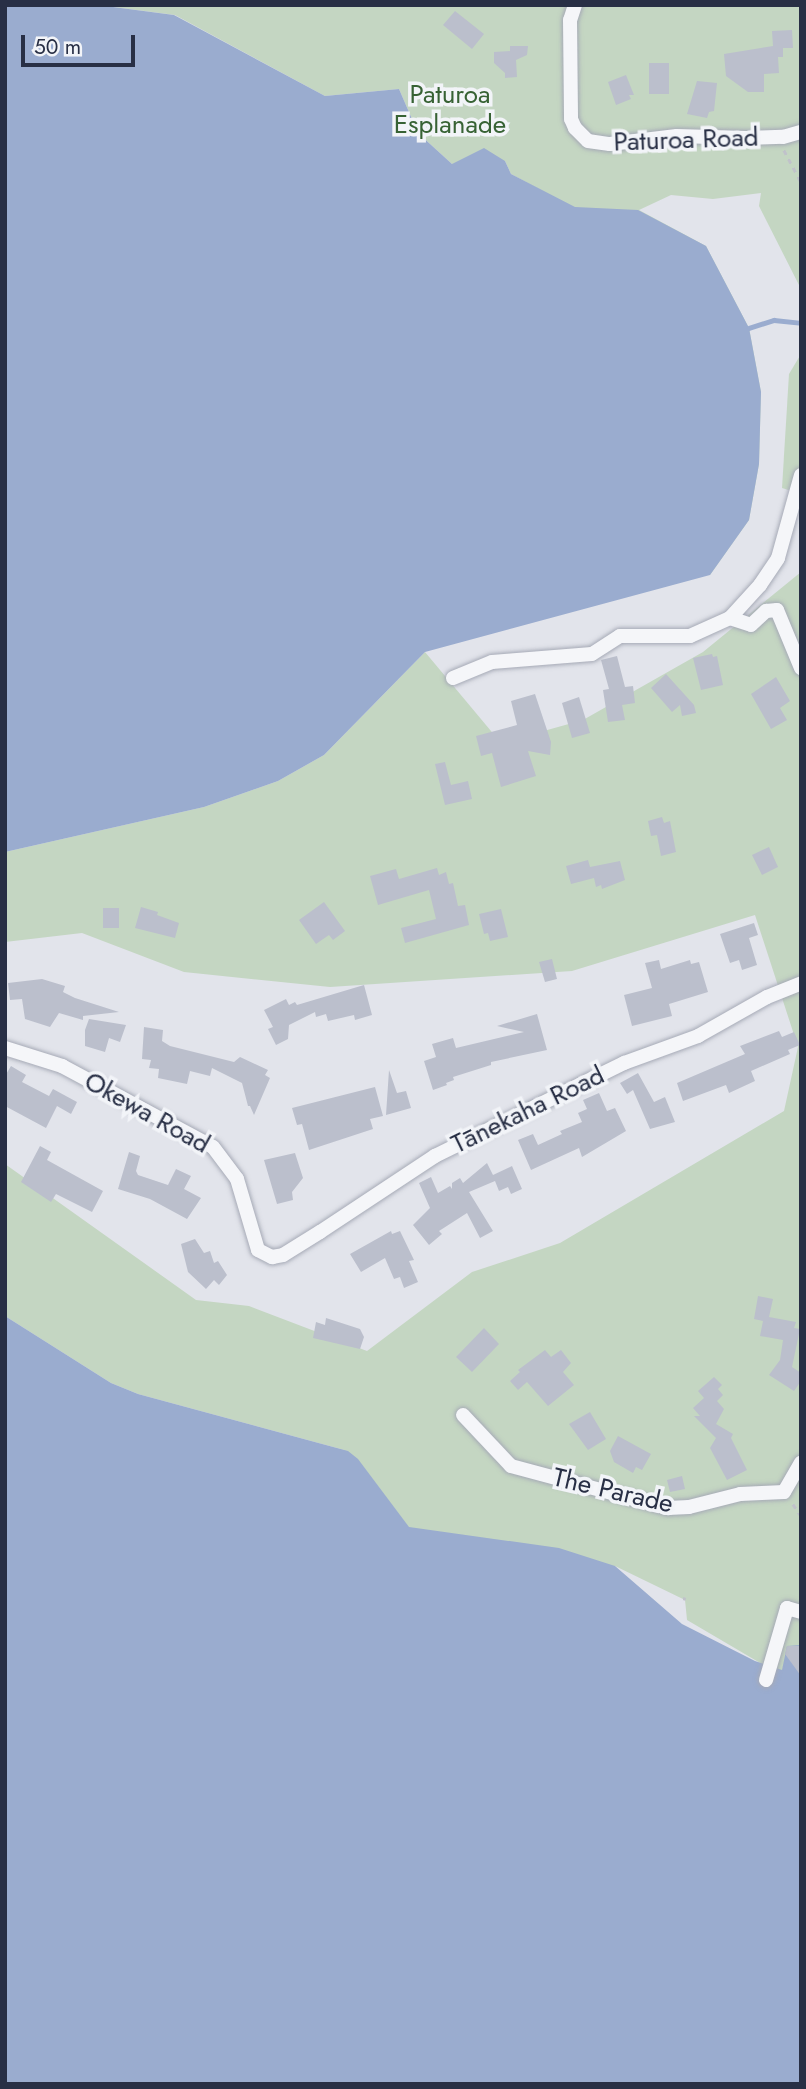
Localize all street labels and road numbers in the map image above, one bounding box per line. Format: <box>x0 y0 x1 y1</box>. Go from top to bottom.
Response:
street label: Paturoa Road <box>613 122 759 158</box>
street label: Tānekaha Road <box>447 1060 609 1160</box>
street label: Okewa Road <box>79 1066 215 1160</box>
street label: The Parade <box>550 1462 676 1520</box>

